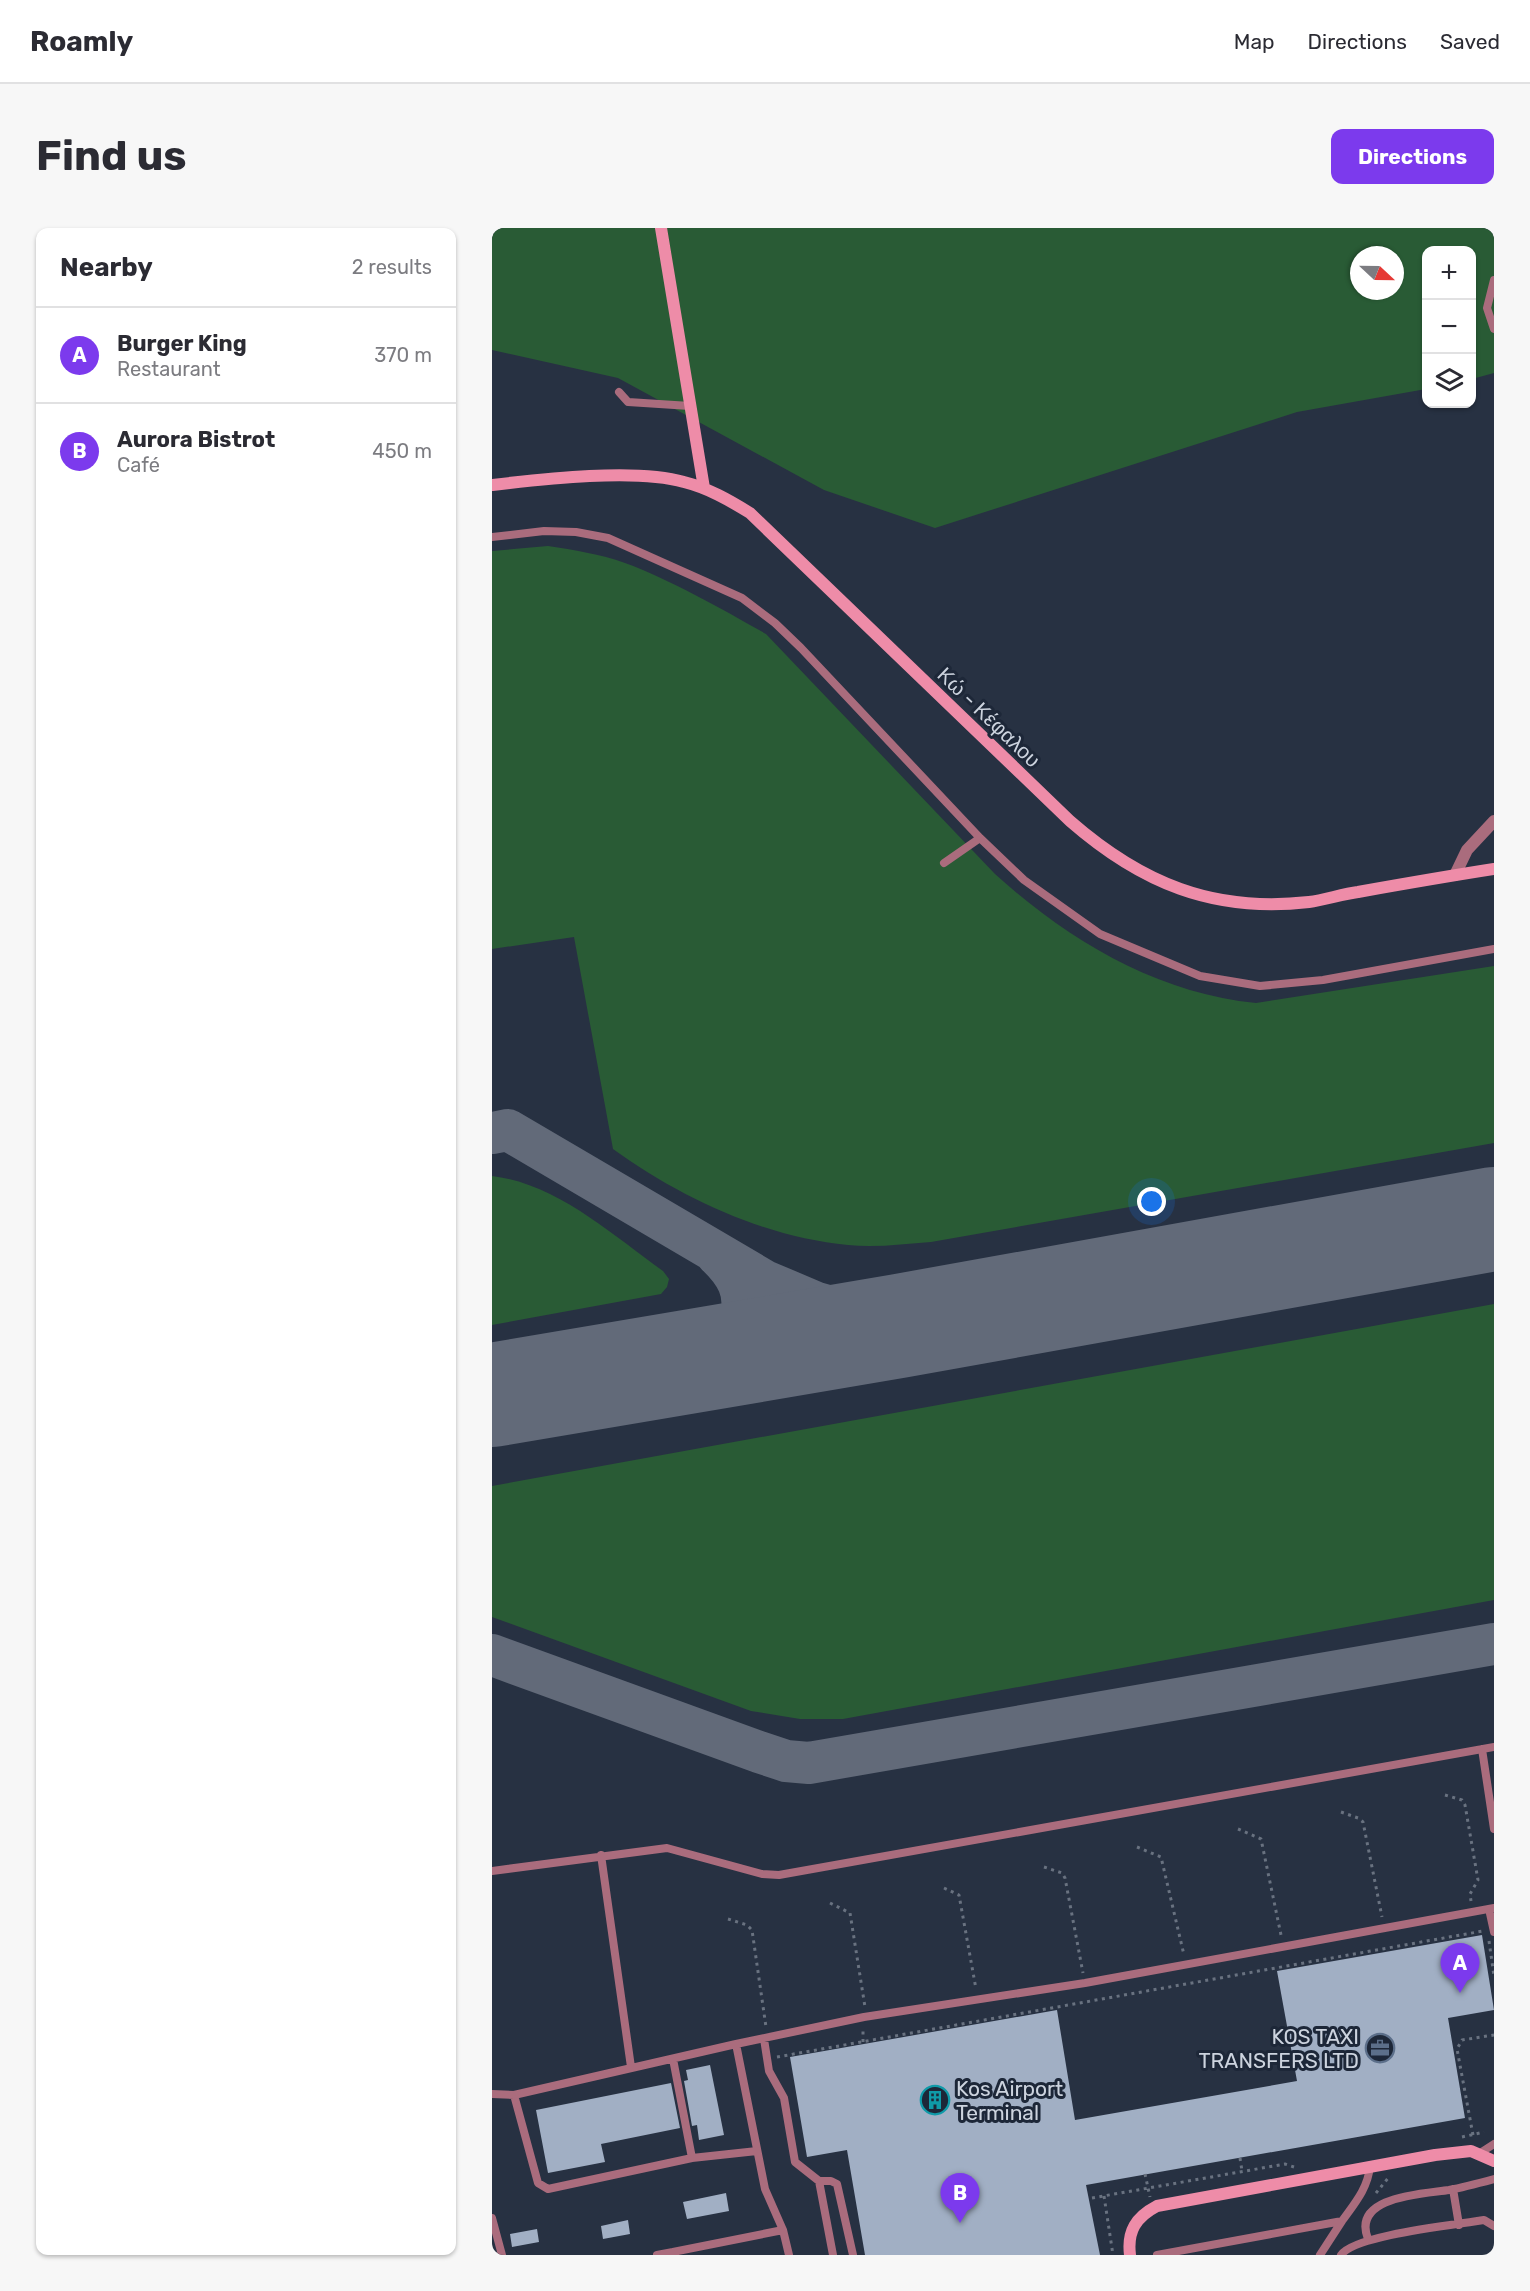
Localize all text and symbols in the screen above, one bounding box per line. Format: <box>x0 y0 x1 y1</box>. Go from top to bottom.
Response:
text: Roamly <box>30 25 133 58</box>
text: Map <box>1234 29 1275 54</box>
text: Directions <box>1308 29 1407 54</box>
text: Saved <box>1440 29 1500 54</box>
button: Directions <box>1331 129 1494 184</box>
text: Find us <box>36 131 187 181</box>
north arrow <box>1350 246 1404 300</box>
map controls <box>1422 246 1476 408</box>
button: + <box>1422 246 1476 300</box>
text: Nearby <box>60 252 153 283</box>
text: 2 results <box>352 255 432 279</box>
button: − <box>1422 300 1476 354</box>
text: Burger King <box>117 330 247 357</box>
text: A <box>72 343 87 367</box>
text: 370 m <box>374 343 432 367</box>
button: layers <box>1422 354 1476 408</box>
text: Restaurant <box>117 357 221 381</box>
text: Aurora Bistrot <box>117 426 275 453</box>
text: B <box>72 439 87 463</box>
text: 450 m <box>372 439 432 463</box>
text: Café <box>117 453 160 477</box>
street label: Κώ - Κέφαλου <box>932 662 1046 772</box>
your location <box>1137 1187 1166 1216</box>
pin: A <box>1440 1944 1480 1993</box>
place label: KOS TAXI TRANSFERS LTD <box>1198 2024 1359 2073</box>
office icon: KOS TAXI TRANSFERS LTD <box>1364 2032 1396 2064</box>
place label: Kos Airport Terminal <box>956 2076 1063 2125</box>
building icon: Kos Airport Terminal <box>919 2084 951 2116</box>
pin: B <box>940 2174 980 2223</box>

